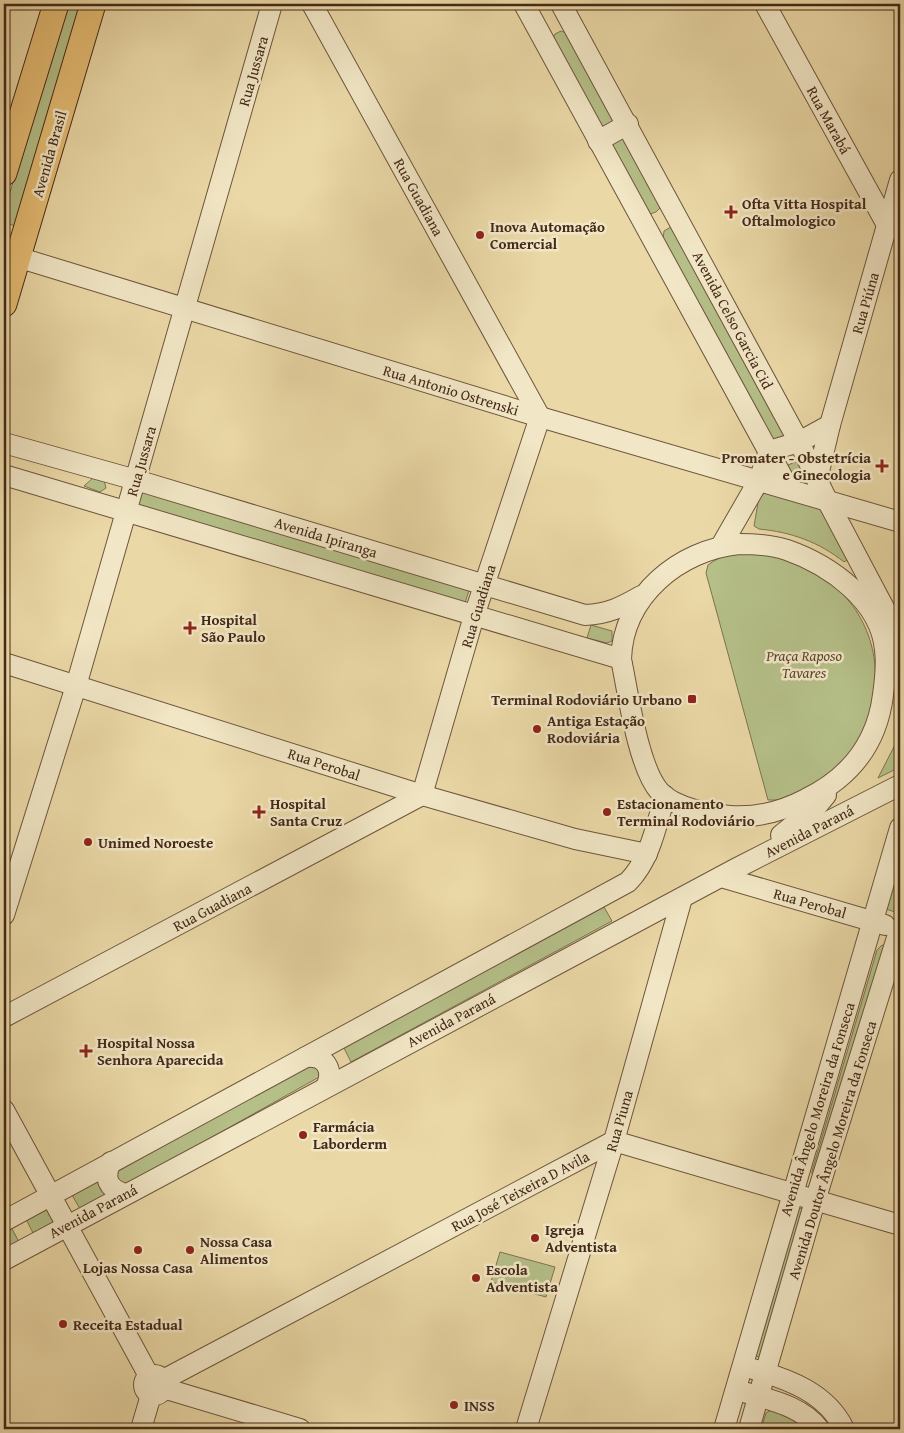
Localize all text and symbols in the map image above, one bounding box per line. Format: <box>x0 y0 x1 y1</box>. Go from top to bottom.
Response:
street label: Rua Jussara <box>233 33 273 109</box>
street label: Rua Marabá <box>802 82 856 158</box>
street label: Avenida Brasil <box>27 108 71 200</box>
street label: Rua Guadiana <box>389 154 449 240</box>
place label: Ofta Vitta Hospital Oftalmologico <box>742 193 867 231</box>
marker: Ofta Vitta Hospital Oftalmologico <box>724 205 738 219</box>
place label: Inova Automação Comercial <box>490 216 605 254</box>
marker: Inova Automação Comercial <box>474 229 486 241</box>
street label: Avenida Celso Garcia Cid <box>688 247 778 393</box>
street label: Rua Piúna <box>846 270 884 336</box>
street label: Rua Antonio Ostrenski <box>381 359 521 421</box>
street label: Rua Jussara <box>121 423 161 499</box>
place label: Promater - Obstetrícia e Ginecologia <box>722 447 871 485</box>
marker: Promater - Obstetrícia e Ginecologia <box>875 459 889 473</box>
street label: Avenida Ipiranga <box>272 511 380 563</box>
street label: Rua Guadiana <box>455 562 501 650</box>
place label: Hospital São Paulo <box>201 609 266 647</box>
marker: Hospital São Paulo <box>183 621 197 635</box>
park label: Praça Raposo Tavares <box>765 645 842 683</box>
place label: Terminal Rodoviário Urbano <box>491 689 682 710</box>
marker: Terminal Rodoviário Urbano <box>686 693 698 705</box>
place label: Antiga Estação Rodoviária <box>547 710 645 748</box>
marker: Antiga Estação Rodoviária <box>531 723 543 735</box>
street label: Rua Perobal <box>285 742 363 786</box>
place label: Hospital Santa Cruz <box>270 793 342 831</box>
place label: Estacionamento Terminal Rodoviário <box>617 793 755 831</box>
street label: Avenida Paraná <box>761 800 857 862</box>
marker: Hospital Santa Cruz <box>252 805 266 819</box>
marker: Estacionamento Terminal Rodoviário <box>601 806 613 818</box>
place label: Unimed Noroeste <box>98 832 213 853</box>
marker: Unimed Noroeste <box>82 836 94 848</box>
street label: Rua Guadiana <box>169 878 255 936</box>
street label: Rua Perobal <box>771 883 849 923</box>
street label: Avenida Paraná <box>403 988 499 1052</box>
street label: Avenida Ângelo Moreira da Fonseca <box>774 1000 860 1218</box>
street label: Avenida Doutor Ângelo Moreira da Fonseca <box>783 1018 881 1282</box>
place label: Hospital Nossa Senhora Aparecida <box>97 1032 224 1070</box>
marker: Hospital Nossa Senhora Aparecida <box>79 1044 93 1058</box>
street label: Rua Piuna <box>600 1088 638 1154</box>
place label: Farmácia Laborderm <box>313 1116 387 1154</box>
marker: Farmácia Laborderm <box>297 1129 309 1141</box>
street label: Rua José Teixeira D Avila <box>447 1146 593 1236</box>
street label: Avenida Paraná <box>45 1179 141 1243</box>
place label: Igreja Adventista <box>545 1219 617 1257</box>
place label: Nossa Casa Alimentos <box>200 1231 273 1269</box>
marker: Igreja Adventista <box>529 1232 541 1244</box>
marker: Lojas Nossa Casa <box>132 1244 144 1256</box>
marker: Nossa Casa Alimentos <box>184 1244 196 1256</box>
place label: Lojas Nossa Casa <box>83 1257 193 1278</box>
place label: Escola Adventista <box>486 1259 558 1297</box>
marker: Escola Adventista <box>470 1272 482 1284</box>
place label: Receita Estadual <box>73 1314 183 1335</box>
marker: Receita Estadual <box>57 1318 69 1330</box>
place label: INSS <box>464 1395 495 1416</box>
marker: INSS <box>448 1399 460 1411</box>

